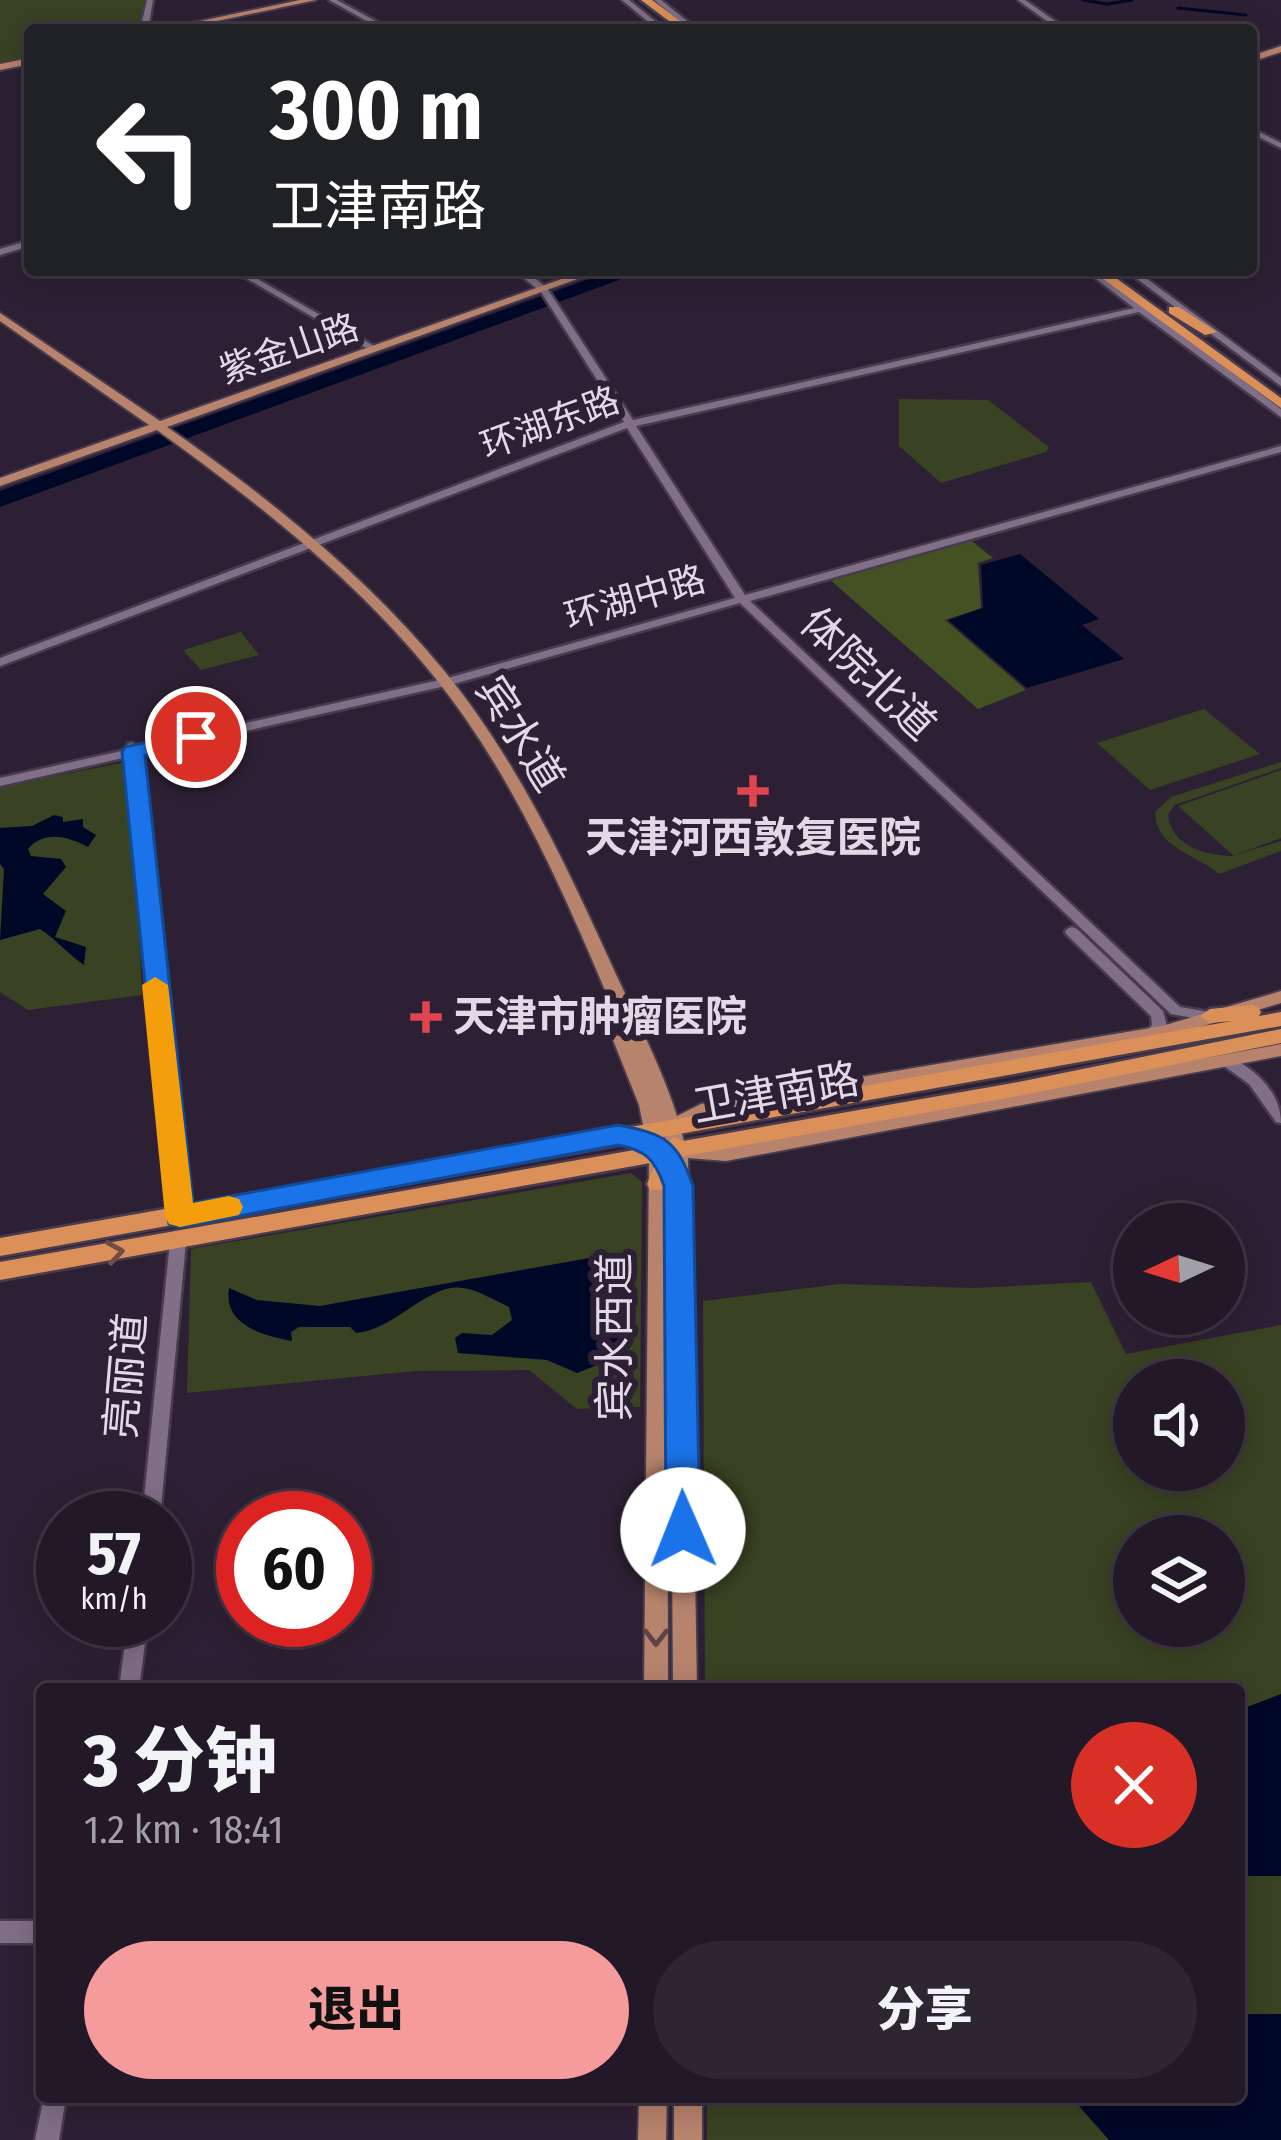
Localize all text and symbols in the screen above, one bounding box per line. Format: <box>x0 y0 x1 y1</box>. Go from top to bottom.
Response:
text: 300 m <box>270 60 483 161</box>
icon: left <box>72 72 228 228</box>
text: 卫津南路 <box>270 175 486 239</box>
street label: 紫金山路 <box>214 305 364 393</box>
street label: 环湖东路 <box>475 378 625 468</box>
street label: 环湖中路 <box>560 557 710 639</box>
street label: 体院北道 <box>790 598 946 750</box>
street label: 宾水道 <box>465 667 575 801</box>
pin <box>145 686 247 788</box>
icon: arrive <box>163 704 229 770</box>
marker: 天津河西敦复医院 <box>737 775 769 807</box>
place label: 天津河西敦复医院 <box>585 813 921 863</box>
place label: 天津市肿瘤医院 <box>453 992 747 1042</box>
marker: 天津市肿瘤医院 <box>410 1001 442 1033</box>
street label: 卫津南路 <box>689 1054 863 1132</box>
north arrow <box>1113 1203 1245 1335</box>
map controls <box>1113 1203 1245 1647</box>
one-way arrow <box>106 1240 125 1266</box>
street label: 宾水西道 <box>590 1253 640 1421</box>
street label: 亮丽道 <box>96 1311 156 1441</box>
button: sound <box>1113 1359 1245 1491</box>
position arrow <box>620 1467 746 1593</box>
speed limit sign: 60 <box>216 1491 372 1647</box>
button: layers <box>1113 1515 1245 1647</box>
text: 57 <box>87 1518 141 1590</box>
text: km/h <box>81 1581 147 1617</box>
one-way arrow <box>643 1629 669 1647</box>
text: 3 分钟 <box>84 1719 277 1805</box>
button: close <box>1071 1722 1197 1848</box>
text: 1.2 km · 18:41 <box>84 1807 283 1853</box>
button: 退出 <box>84 1941 629 2079</box>
button: 分享 <box>653 1941 1197 2079</box>

